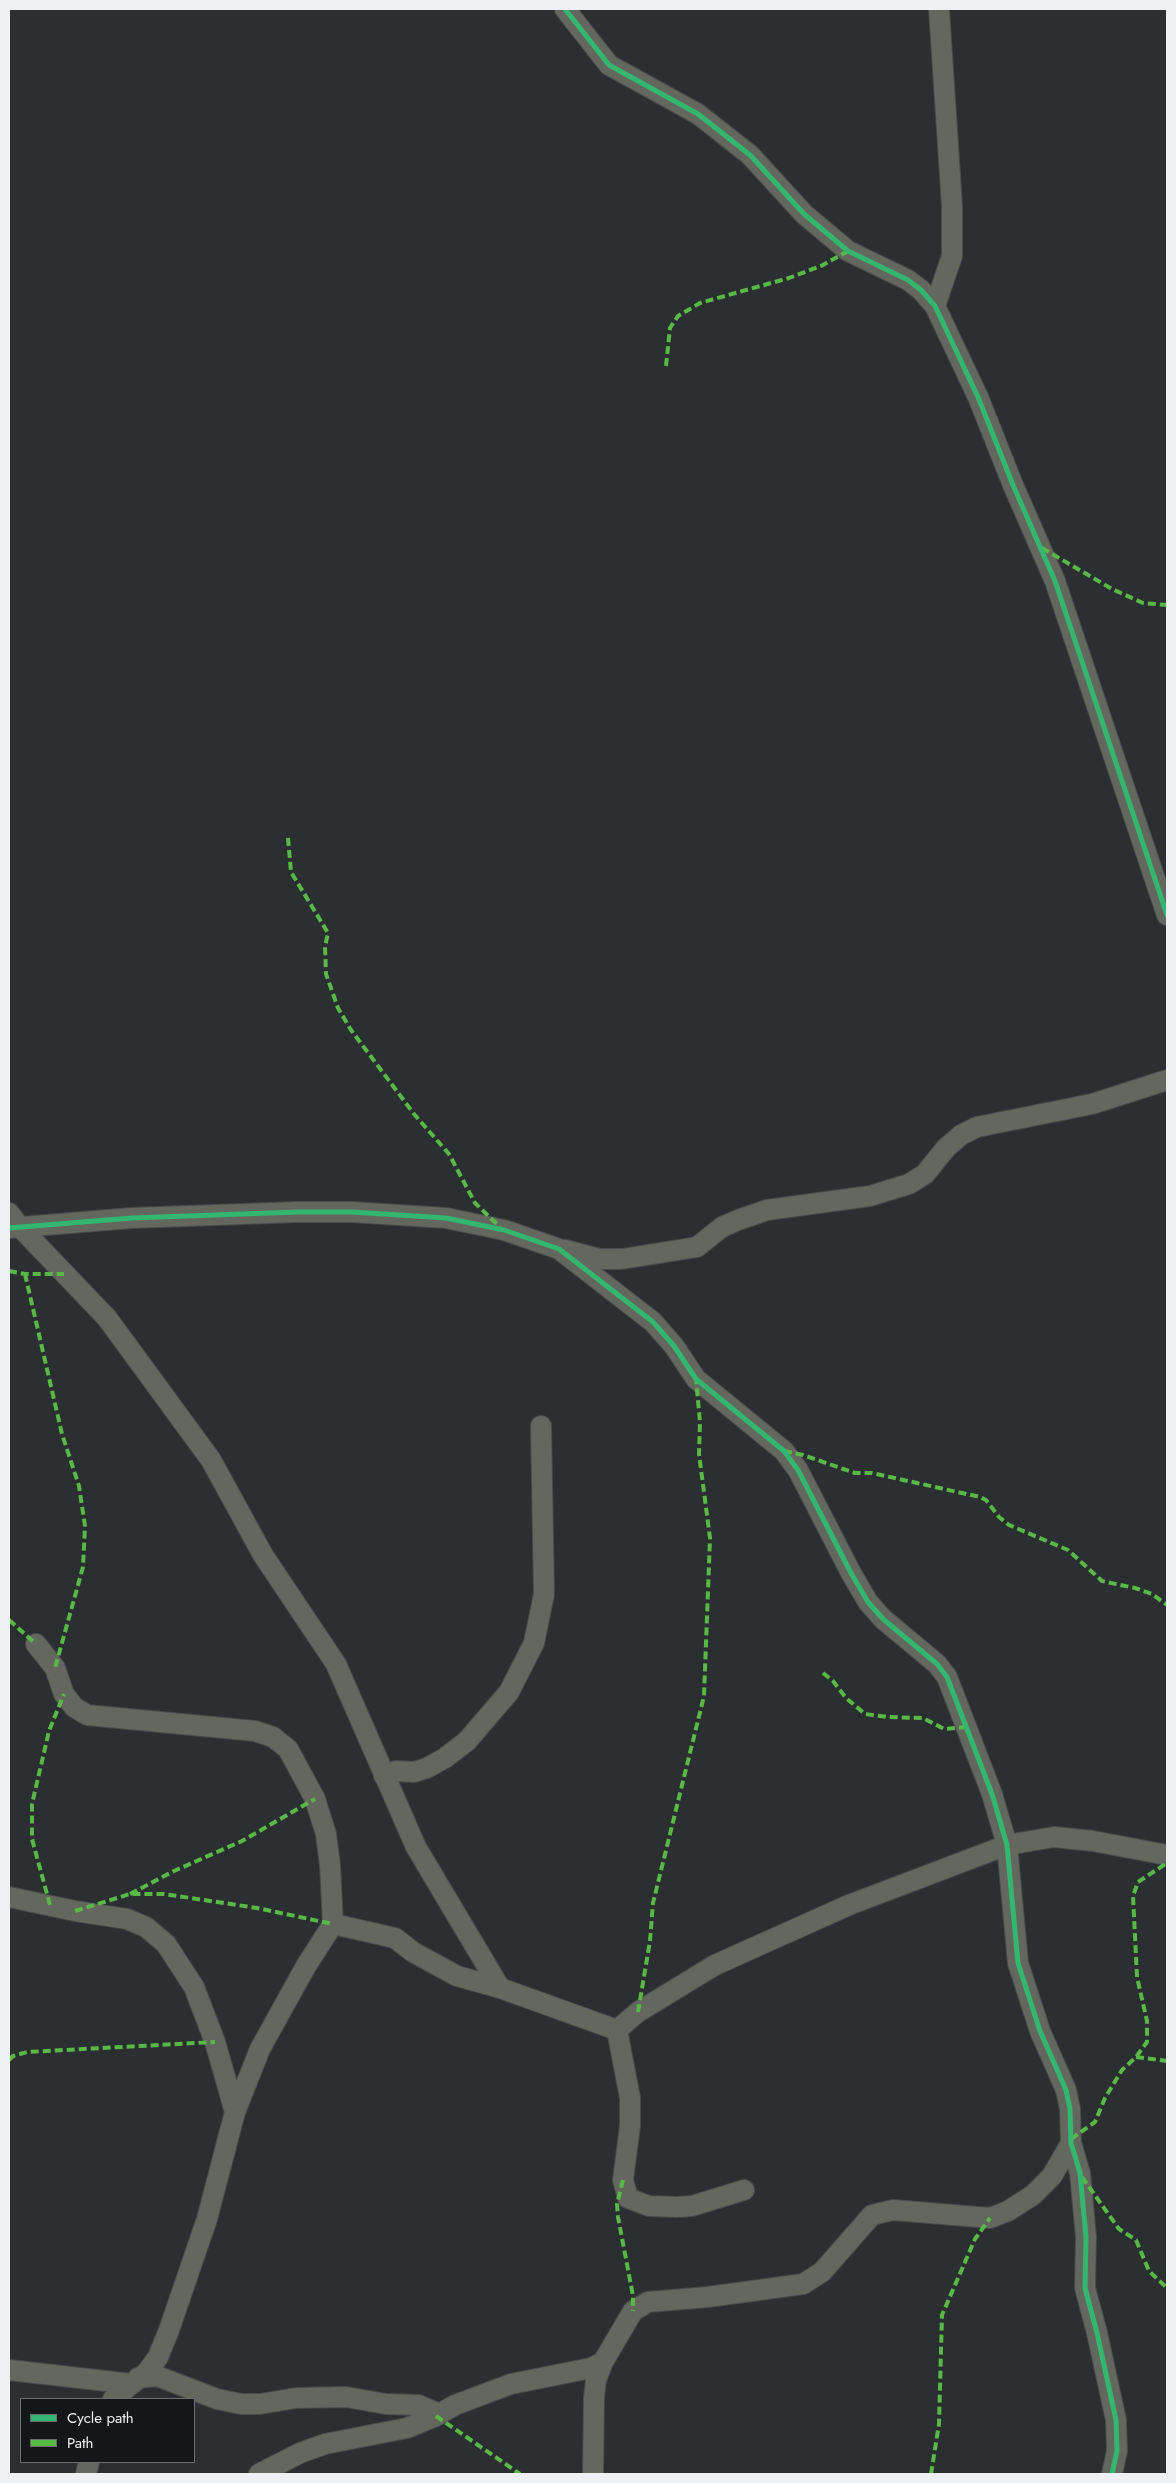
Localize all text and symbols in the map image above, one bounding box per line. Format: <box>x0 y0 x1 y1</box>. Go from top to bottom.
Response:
legend <box>20 2398 195 2463</box>
text: Cycle path <box>67 2407 134 2429</box>
text: Path <box>67 2432 93 2454</box>

